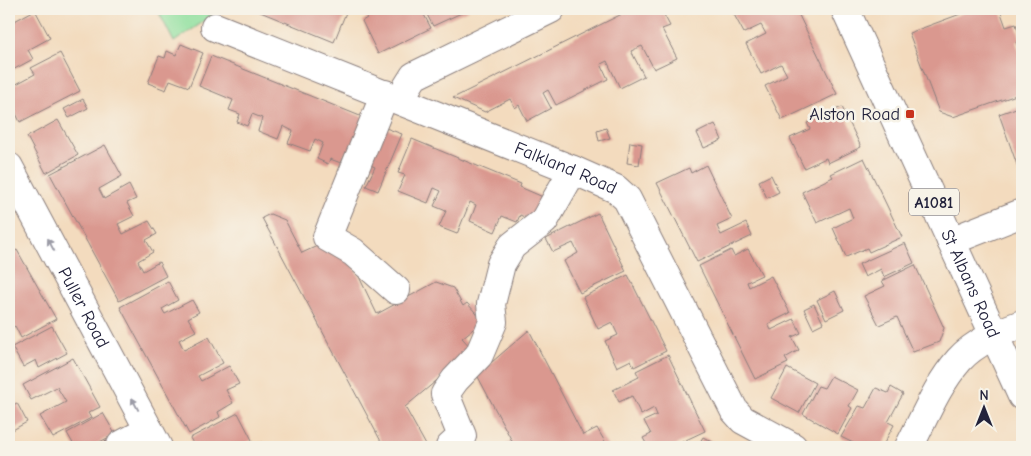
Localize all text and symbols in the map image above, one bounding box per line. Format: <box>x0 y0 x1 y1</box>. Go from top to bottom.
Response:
place label: Alston Road <box>809 104 900 125</box>
marker: Alston Road <box>904 108 916 120</box>
street label: Falkland Road <box>511 138 620 199</box>
road number: A1081 <box>909 188 959 216</box>
street label: St Albans Road <box>936 226 1004 341</box>
one-way arrow <box>46 239 55 252</box>
street label: Puller Road <box>53 264 113 352</box>
north arrow <box>958 384 1008 434</box>
text: N <box>979 387 989 404</box>
one-way arrow <box>131 398 140 411</box>

